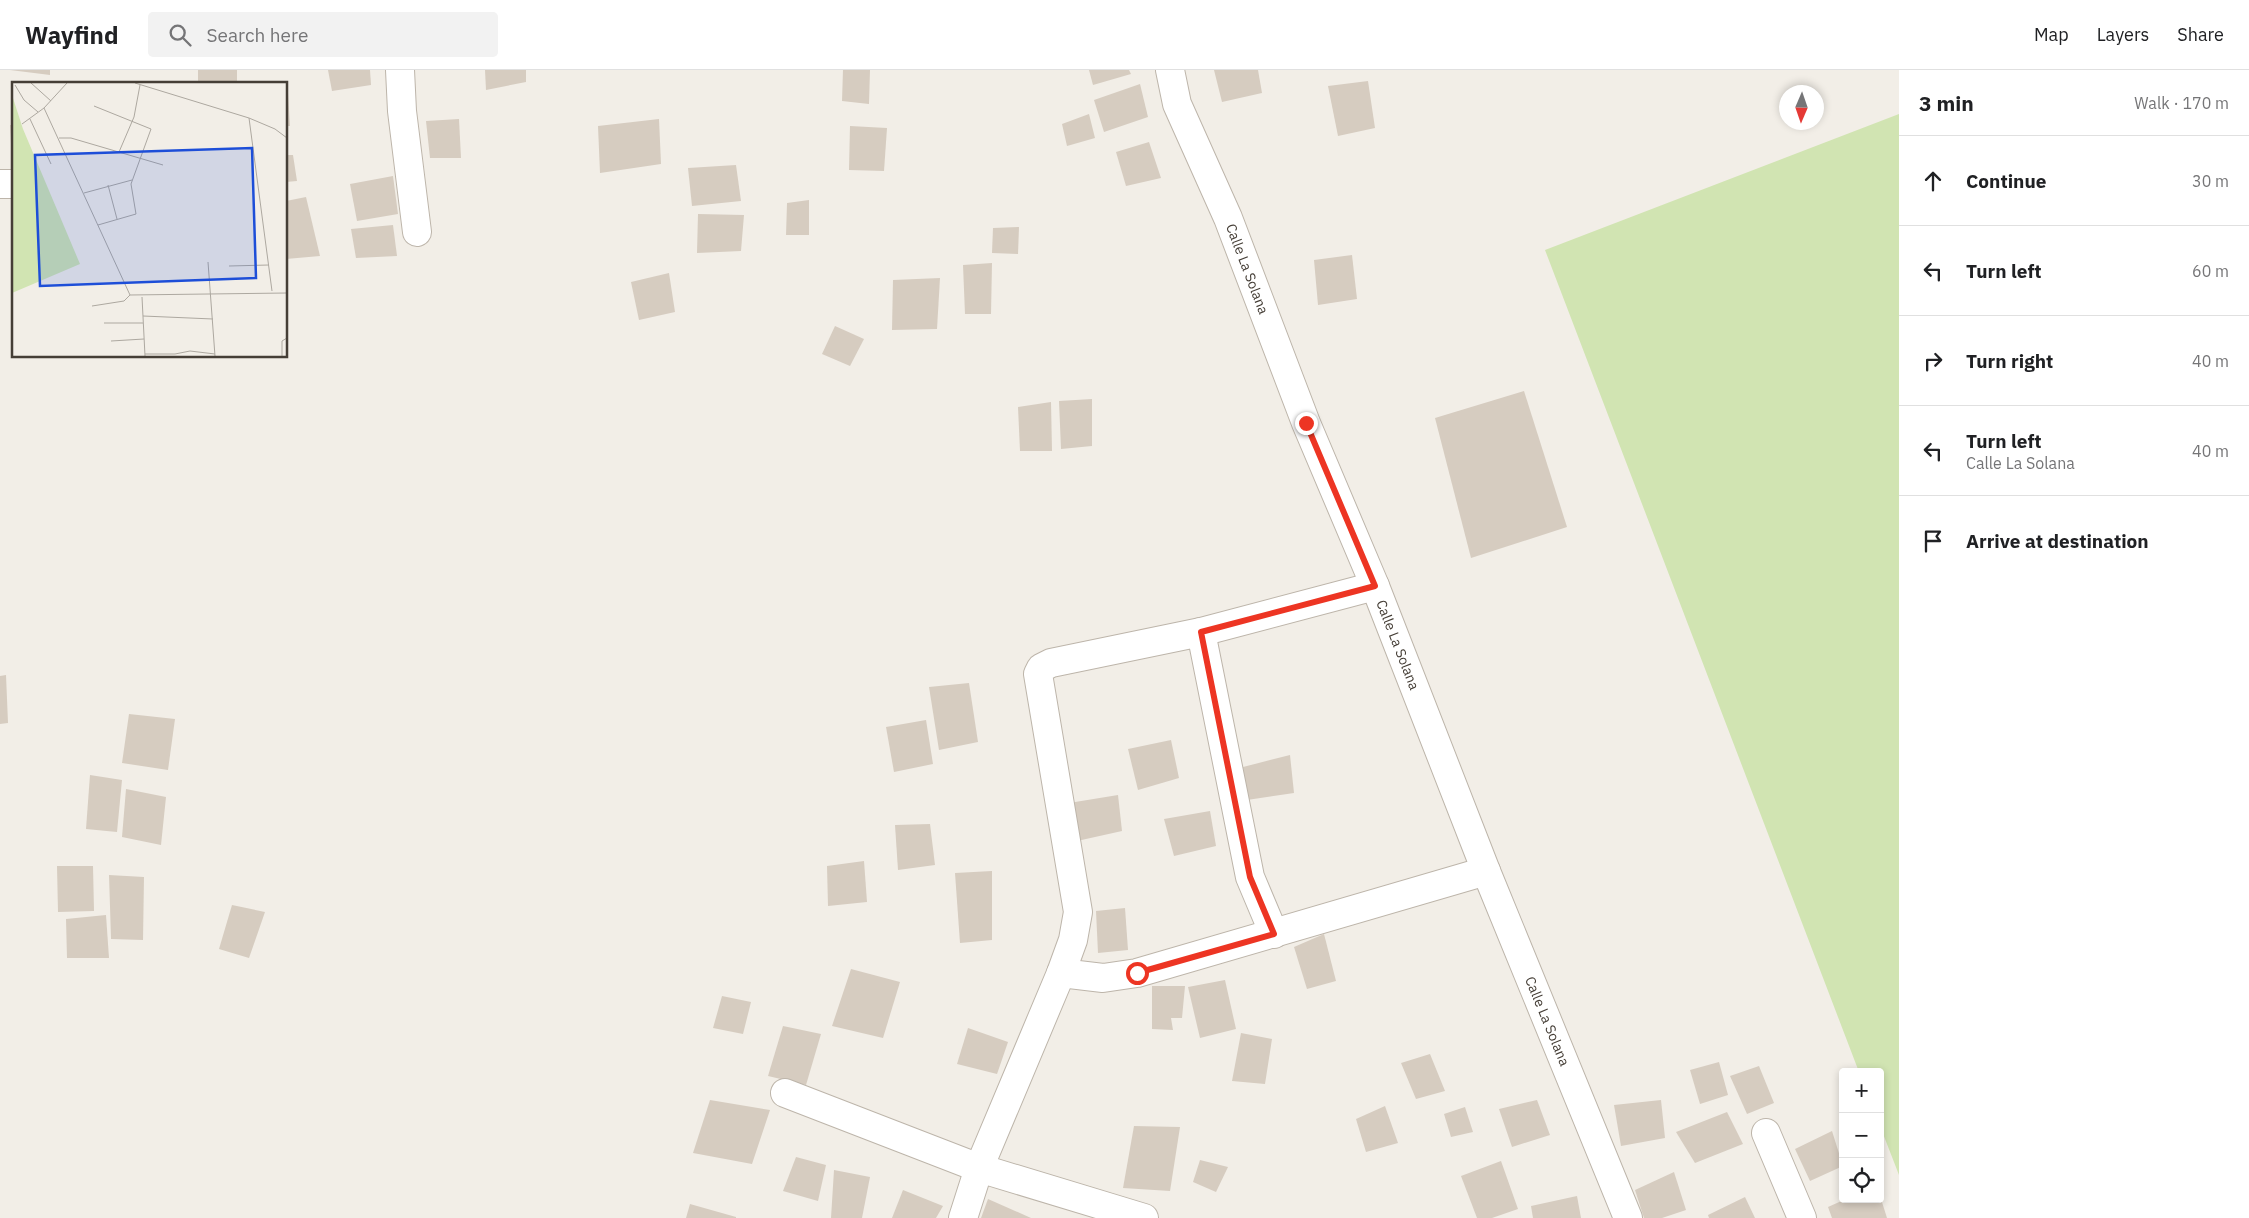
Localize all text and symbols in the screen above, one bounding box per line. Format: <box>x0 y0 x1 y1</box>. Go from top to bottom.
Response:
search box <box>148 12 498 57</box>
text: Wayfind <box>25 19 118 51</box>
icon: search <box>166 21 194 49</box>
text: Search here <box>206 23 308 47</box>
text: Map <box>2034 23 2069 46</box>
text: Layers <box>2097 23 2149 46</box>
text: Share <box>2177 23 2224 46</box>
inset map <box>12 82 288 358</box>
north arrow <box>1779 85 1824 130</box>
text: 3 min <box>1919 89 1974 117</box>
text: Walk · 170 m <box>2134 93 2229 113</box>
icon: ahead <box>1919 167 1947 195</box>
text: Continue <box>1966 169 2046 193</box>
text: 30 m <box>2192 171 2229 191</box>
street label: Calle La Solana <box>1222 221 1273 317</box>
icon: left <box>1919 257 1947 285</box>
text: Turn left <box>1966 259 2042 283</box>
text: 60 m <box>2192 261 2229 281</box>
icon: right <box>1919 347 1947 375</box>
text: Turn right <box>1966 349 2053 373</box>
text: 40 m <box>2192 351 2229 371</box>
route end <box>1295 412 1318 435</box>
text: Turn left <box>1966 429 2042 453</box>
icon: left <box>1919 437 1947 465</box>
text: 40 m <box>2192 441 2229 461</box>
text: Calle La Solana <box>1966 453 2075 473</box>
icon: arrive <box>1919 527 1947 555</box>
text: Arrive at destination <box>1966 529 2149 553</box>
street label: Calle La Solana <box>1372 597 1424 693</box>
route start <box>1126 962 1149 985</box>
street label: Calle La Solana <box>1521 974 1574 1069</box>
map controls <box>1839 1068 1884 1203</box>
button: + <box>1839 1068 1884 1113</box>
button: − <box>1839 1113 1884 1158</box>
button: locate <box>1839 1158 1884 1203</box>

